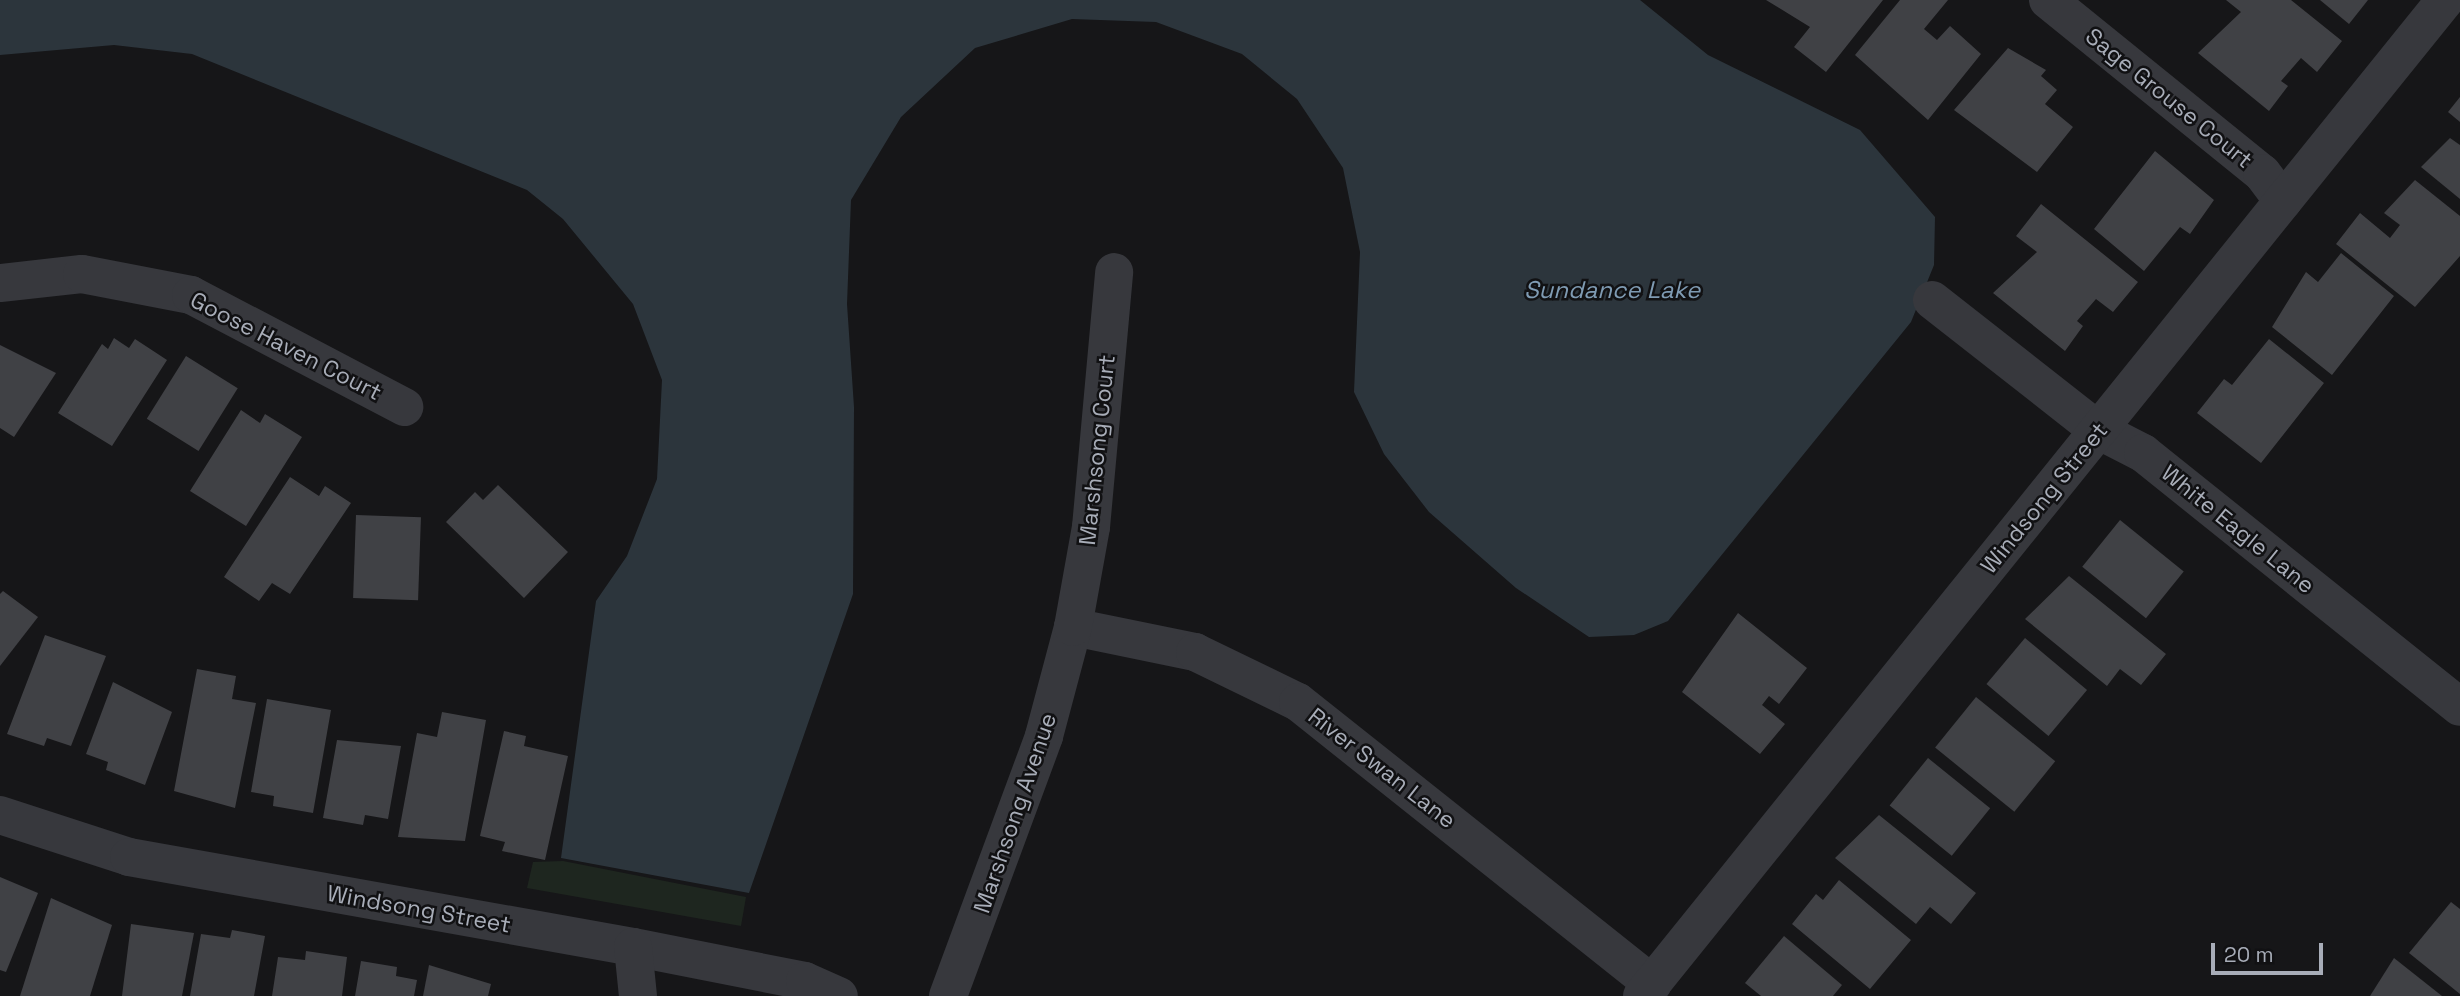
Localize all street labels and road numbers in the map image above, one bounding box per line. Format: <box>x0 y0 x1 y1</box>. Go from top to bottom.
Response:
street label: Sage Grouse Court <box>2080 22 2258 174</box>
street label: Goose Haven Court <box>186 286 386 406</box>
street label: Marshsong Court <box>1073 353 1121 547</box>
street label: Windsong Street <box>1975 417 2113 579</box>
street label: White Eagle Lane <box>2156 459 2320 599</box>
street label: River Swan Lane <box>1303 702 1461 834</box>
street label: Marshsong Avenue <box>968 709 1062 917</box>
street label: Windsong Street <box>325 879 513 939</box>

